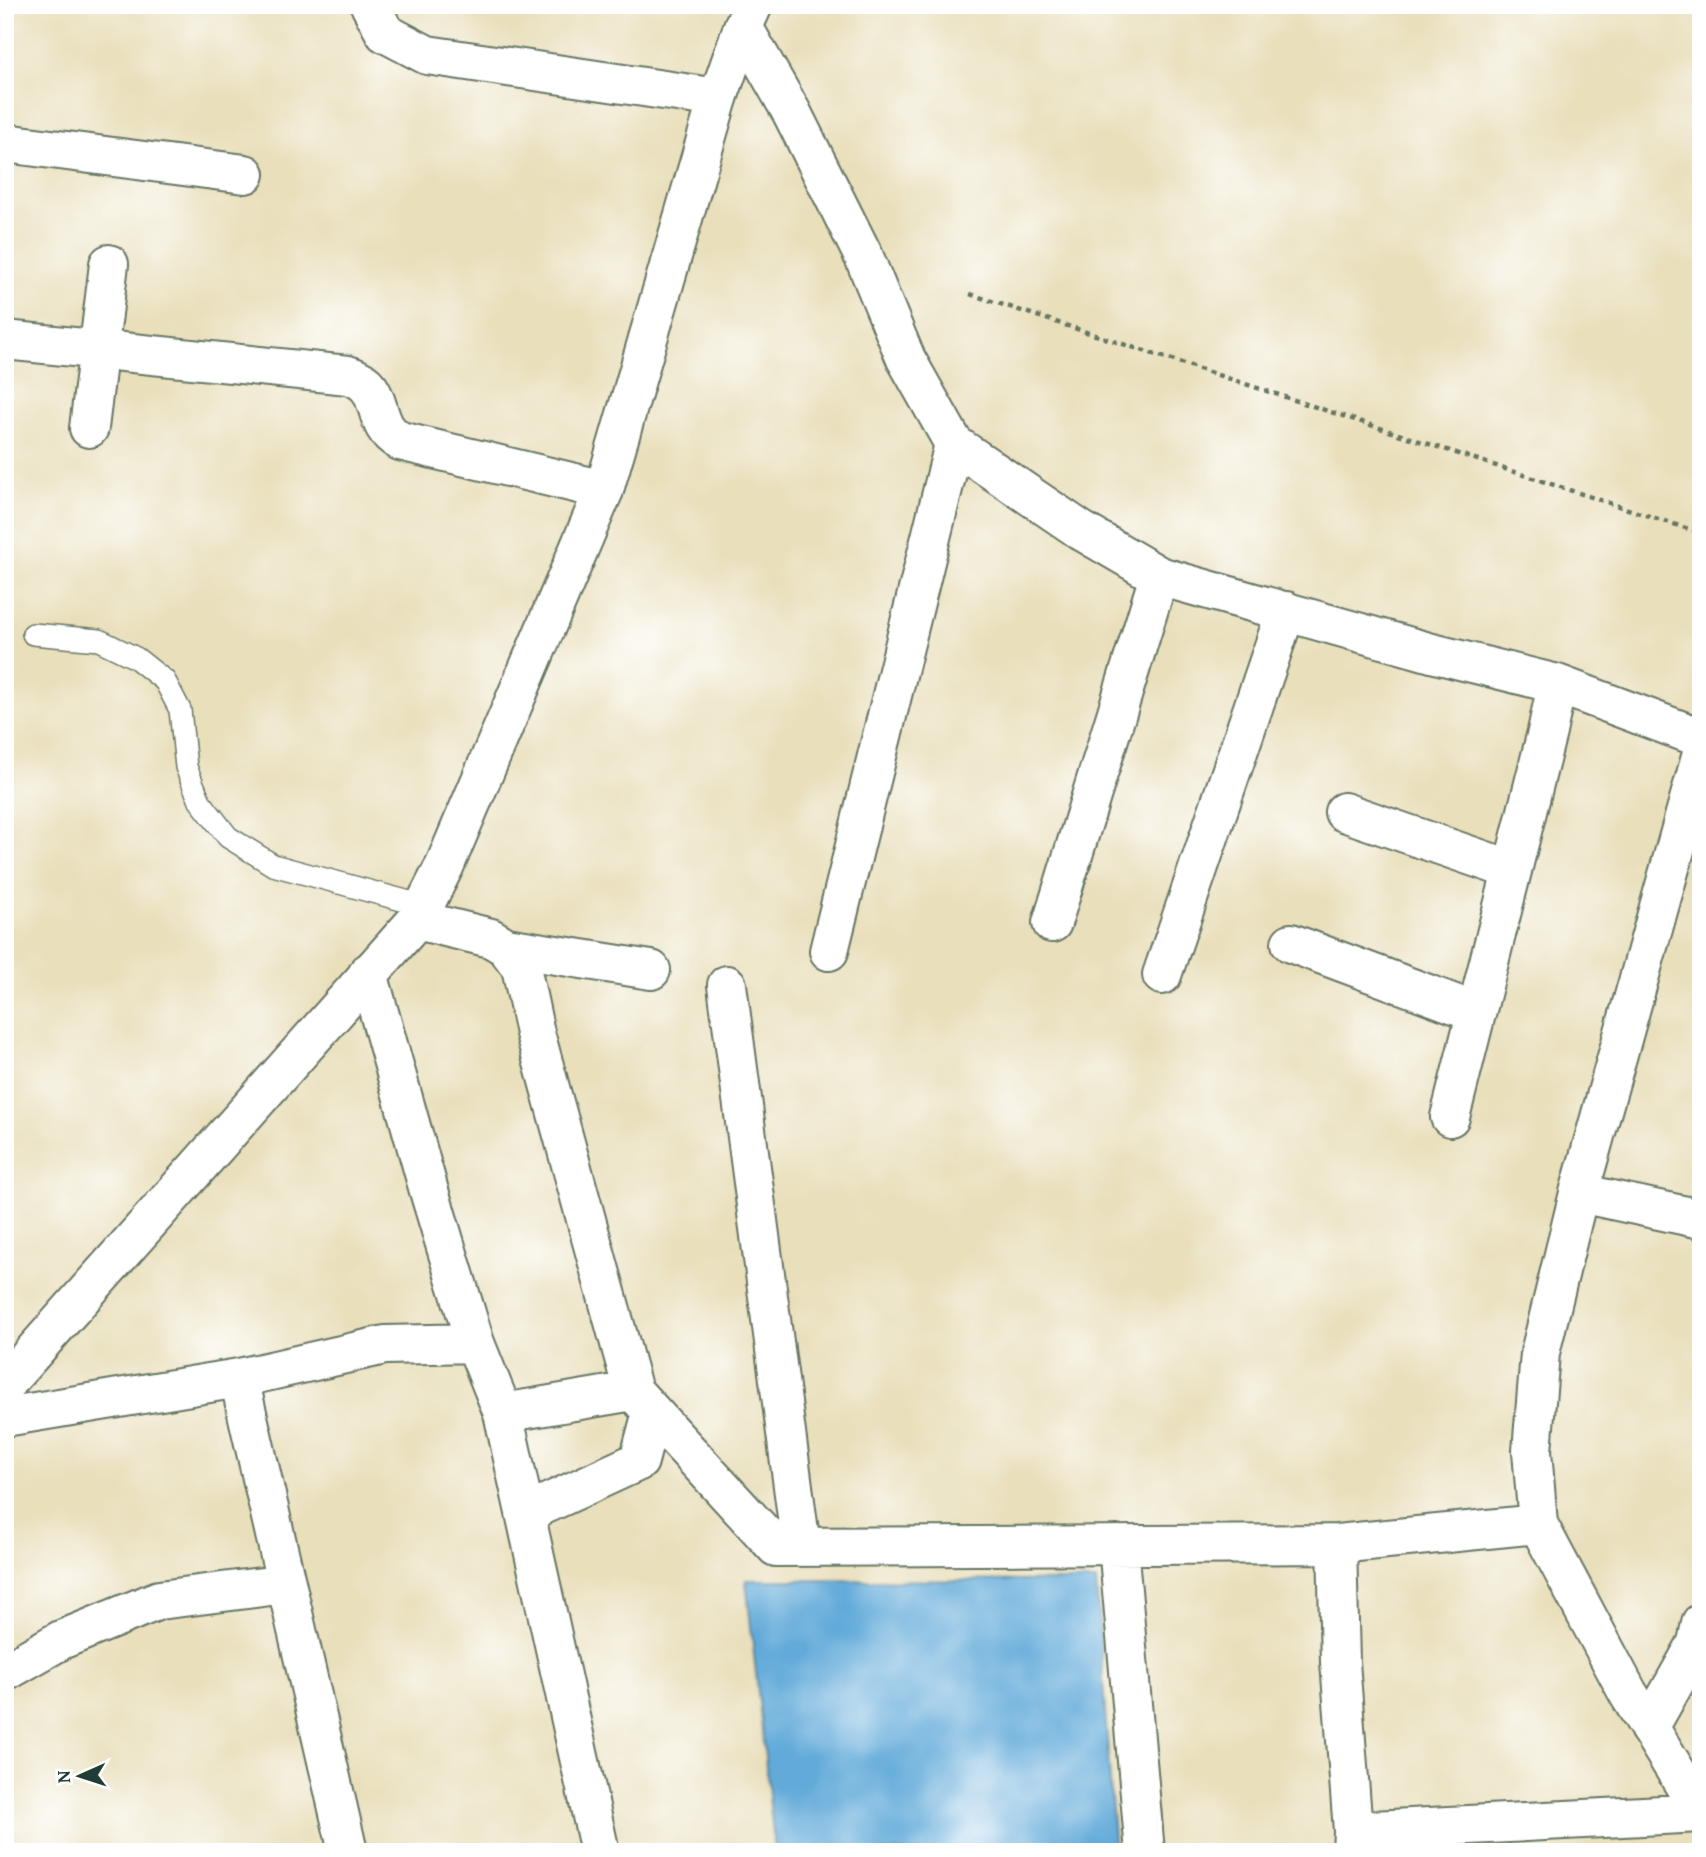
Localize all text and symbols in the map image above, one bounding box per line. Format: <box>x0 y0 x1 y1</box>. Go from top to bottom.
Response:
north arrow <box>46 1742 116 1812</box>
text: N <box>49 1770 77 1784</box>

